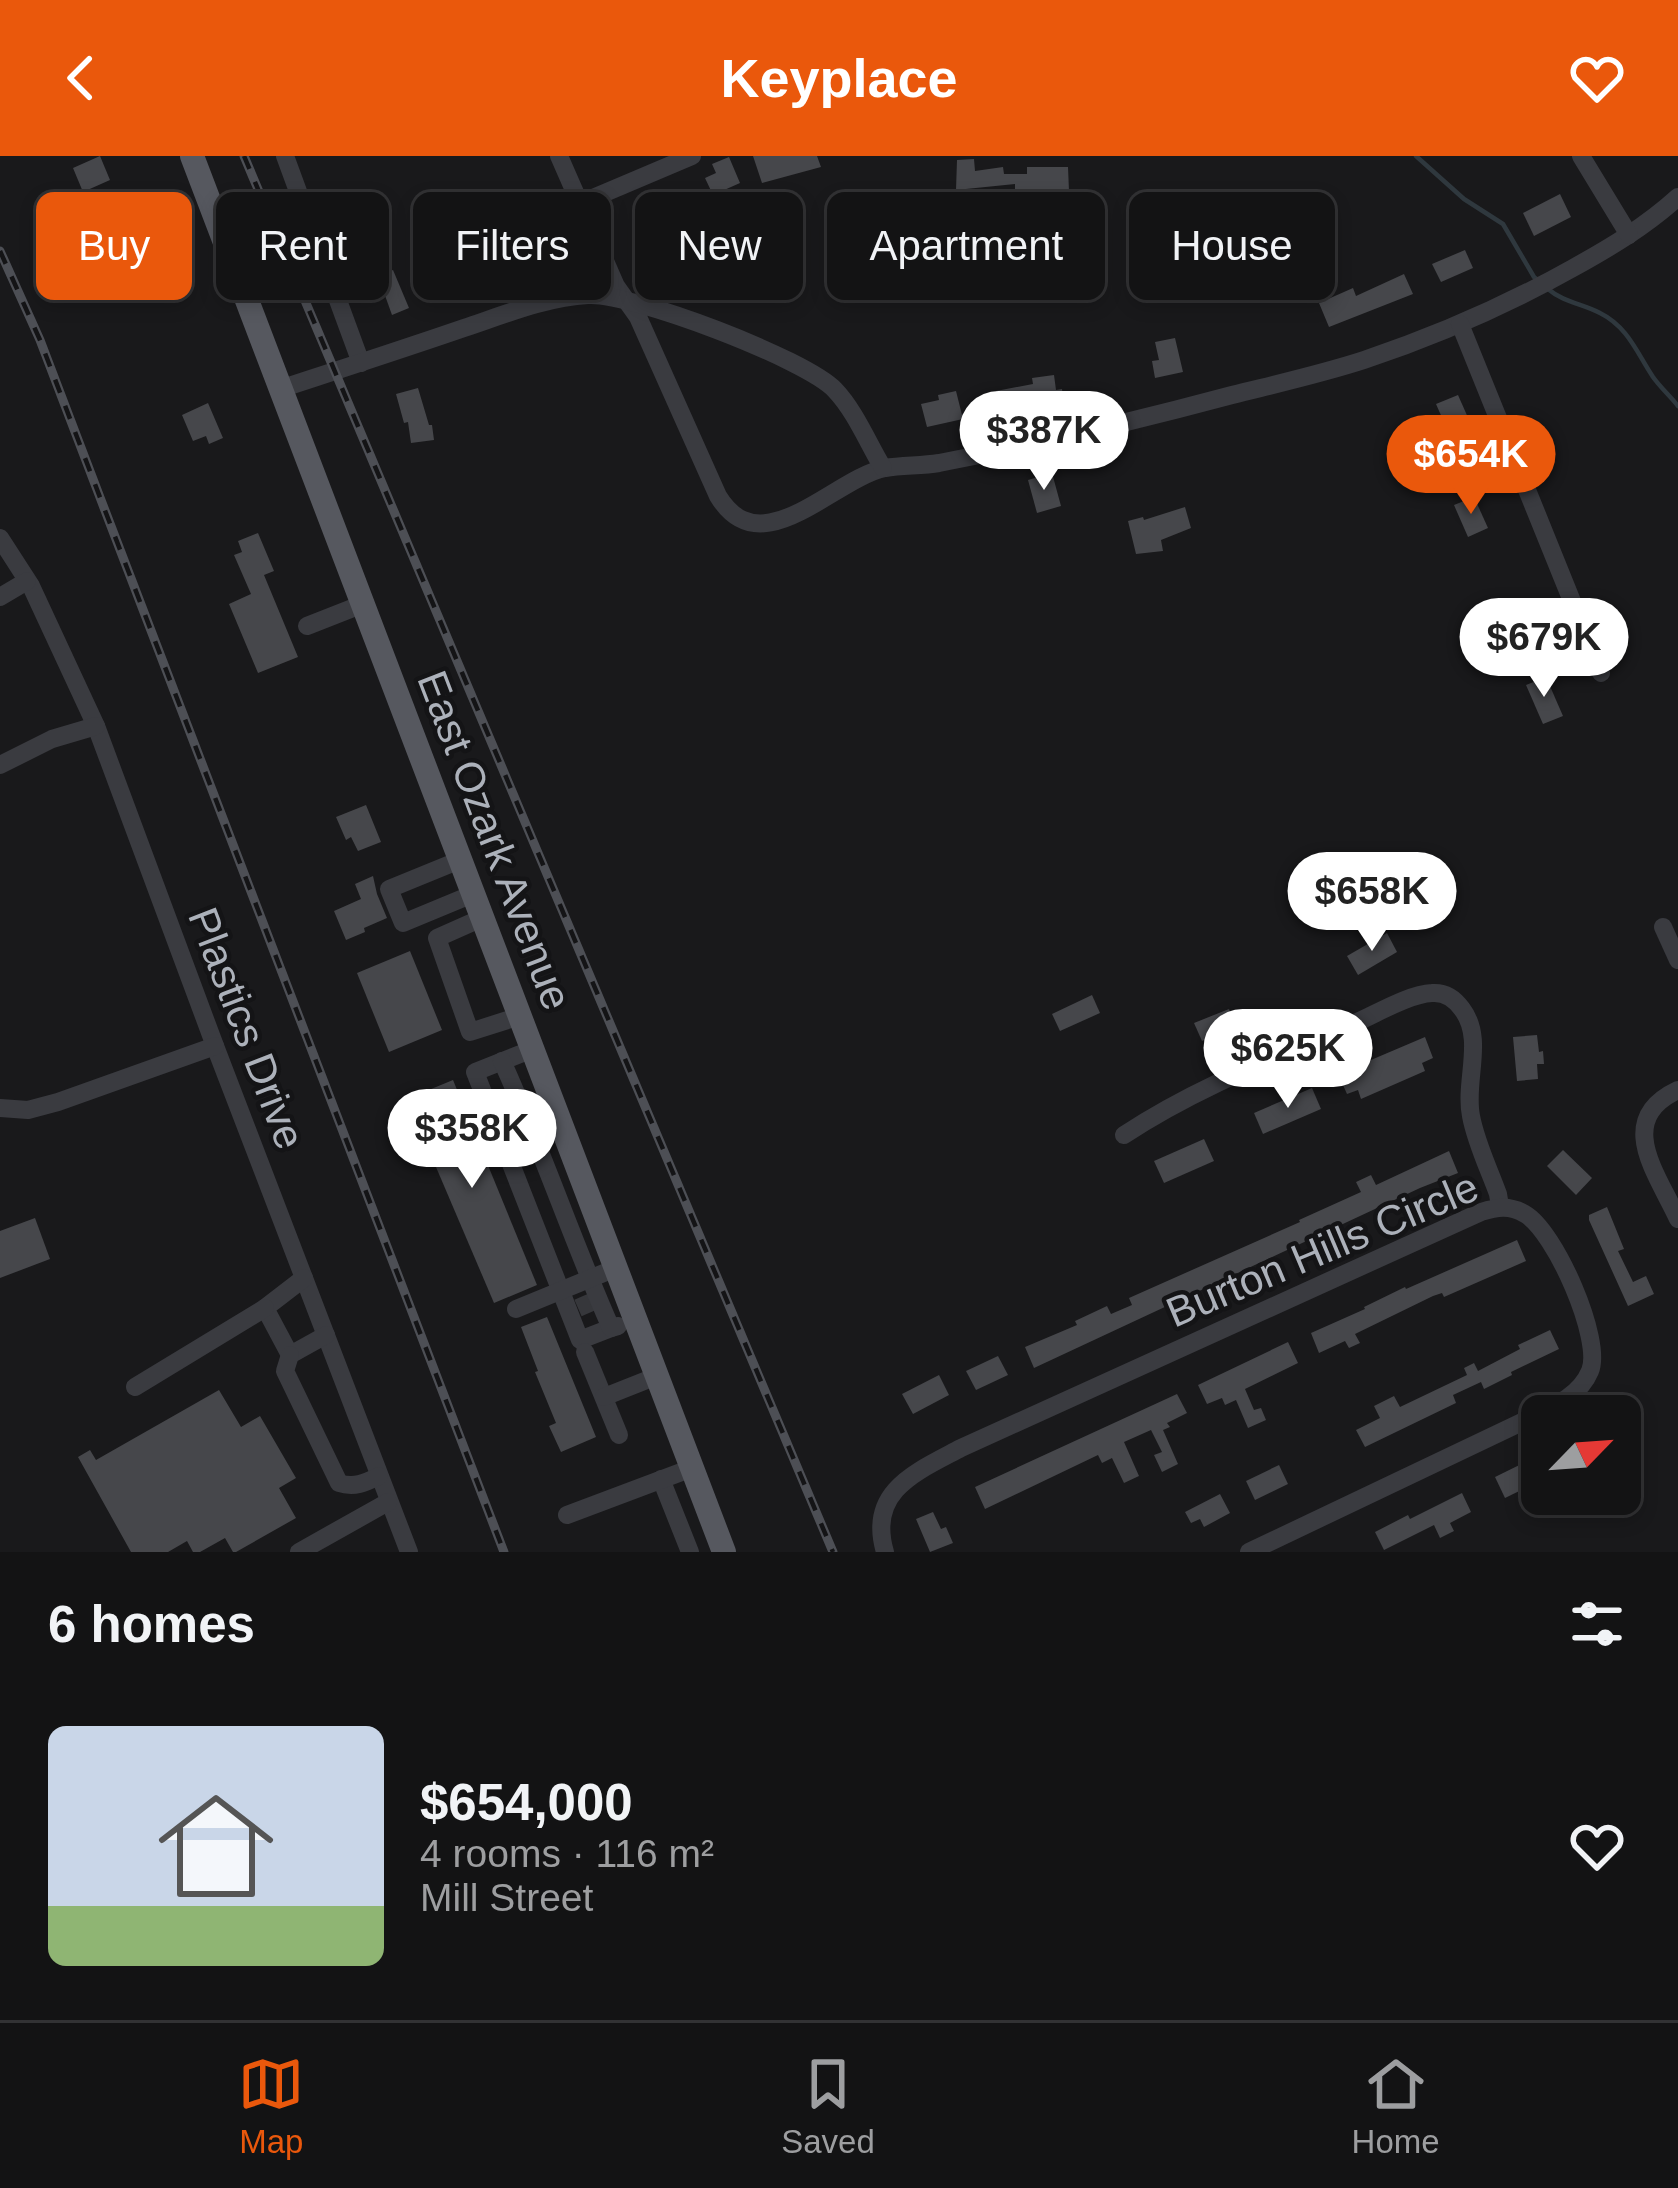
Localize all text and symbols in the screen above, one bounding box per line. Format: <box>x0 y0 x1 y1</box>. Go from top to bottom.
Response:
icon: back <box>48 45 114 111</box>
icon: heart <box>1564 45 1630 111</box>
text: Keyplace <box>720 48 958 108</box>
chip: Buy <box>36 192 192 300</box>
chip: Rent <box>216 192 389 300</box>
chip: Filters <box>413 192 611 300</box>
chip: New <box>635 192 803 300</box>
chip: Apartment <box>827 192 1105 300</box>
chip: House <box>1129 192 1335 300</box>
pin: $387K <box>960 391 1128 493</box>
text: $387K <box>987 408 1101 451</box>
pin: $654K <box>1387 415 1555 517</box>
text: $654K <box>1414 432 1528 475</box>
pin: $679K <box>1460 598 1628 700</box>
text: $679K <box>1487 615 1601 658</box>
street label: East Ozark Avenue <box>408 664 581 1016</box>
pin: $658K <box>1288 852 1456 954</box>
text: $658K <box>1315 869 1429 912</box>
street label: Plastics Drive <box>179 901 314 1155</box>
pin: $625K <box>1204 1009 1372 1111</box>
text: $625K <box>1231 1026 1345 1069</box>
pin: $358K <box>388 1089 556 1191</box>
text: $358K <box>415 1106 529 1149</box>
street label: Burton Hills Circle <box>1159 1163 1485 1336</box>
north arrow <box>1521 1395 1641 1515</box>
map controls <box>1521 1395 1641 1515</box>
icon: filters <box>1564 1591 1630 1657</box>
text: 6 homes <box>48 1596 255 1653</box>
icon: home <box>144 1774 288 1918</box>
text: $654,000 <box>420 1774 633 1831</box>
icon: heart <box>1564 1813 1630 1879</box>
text: 4 rooms · 116 m² <box>420 1832 714 1875</box>
text: Mill Street <box>420 1876 593 1919</box>
tab: Map <box>238 2051 304 2161</box>
tab: Saved <box>781 2051 875 2161</box>
tab: Home <box>1352 2051 1440 2161</box>

